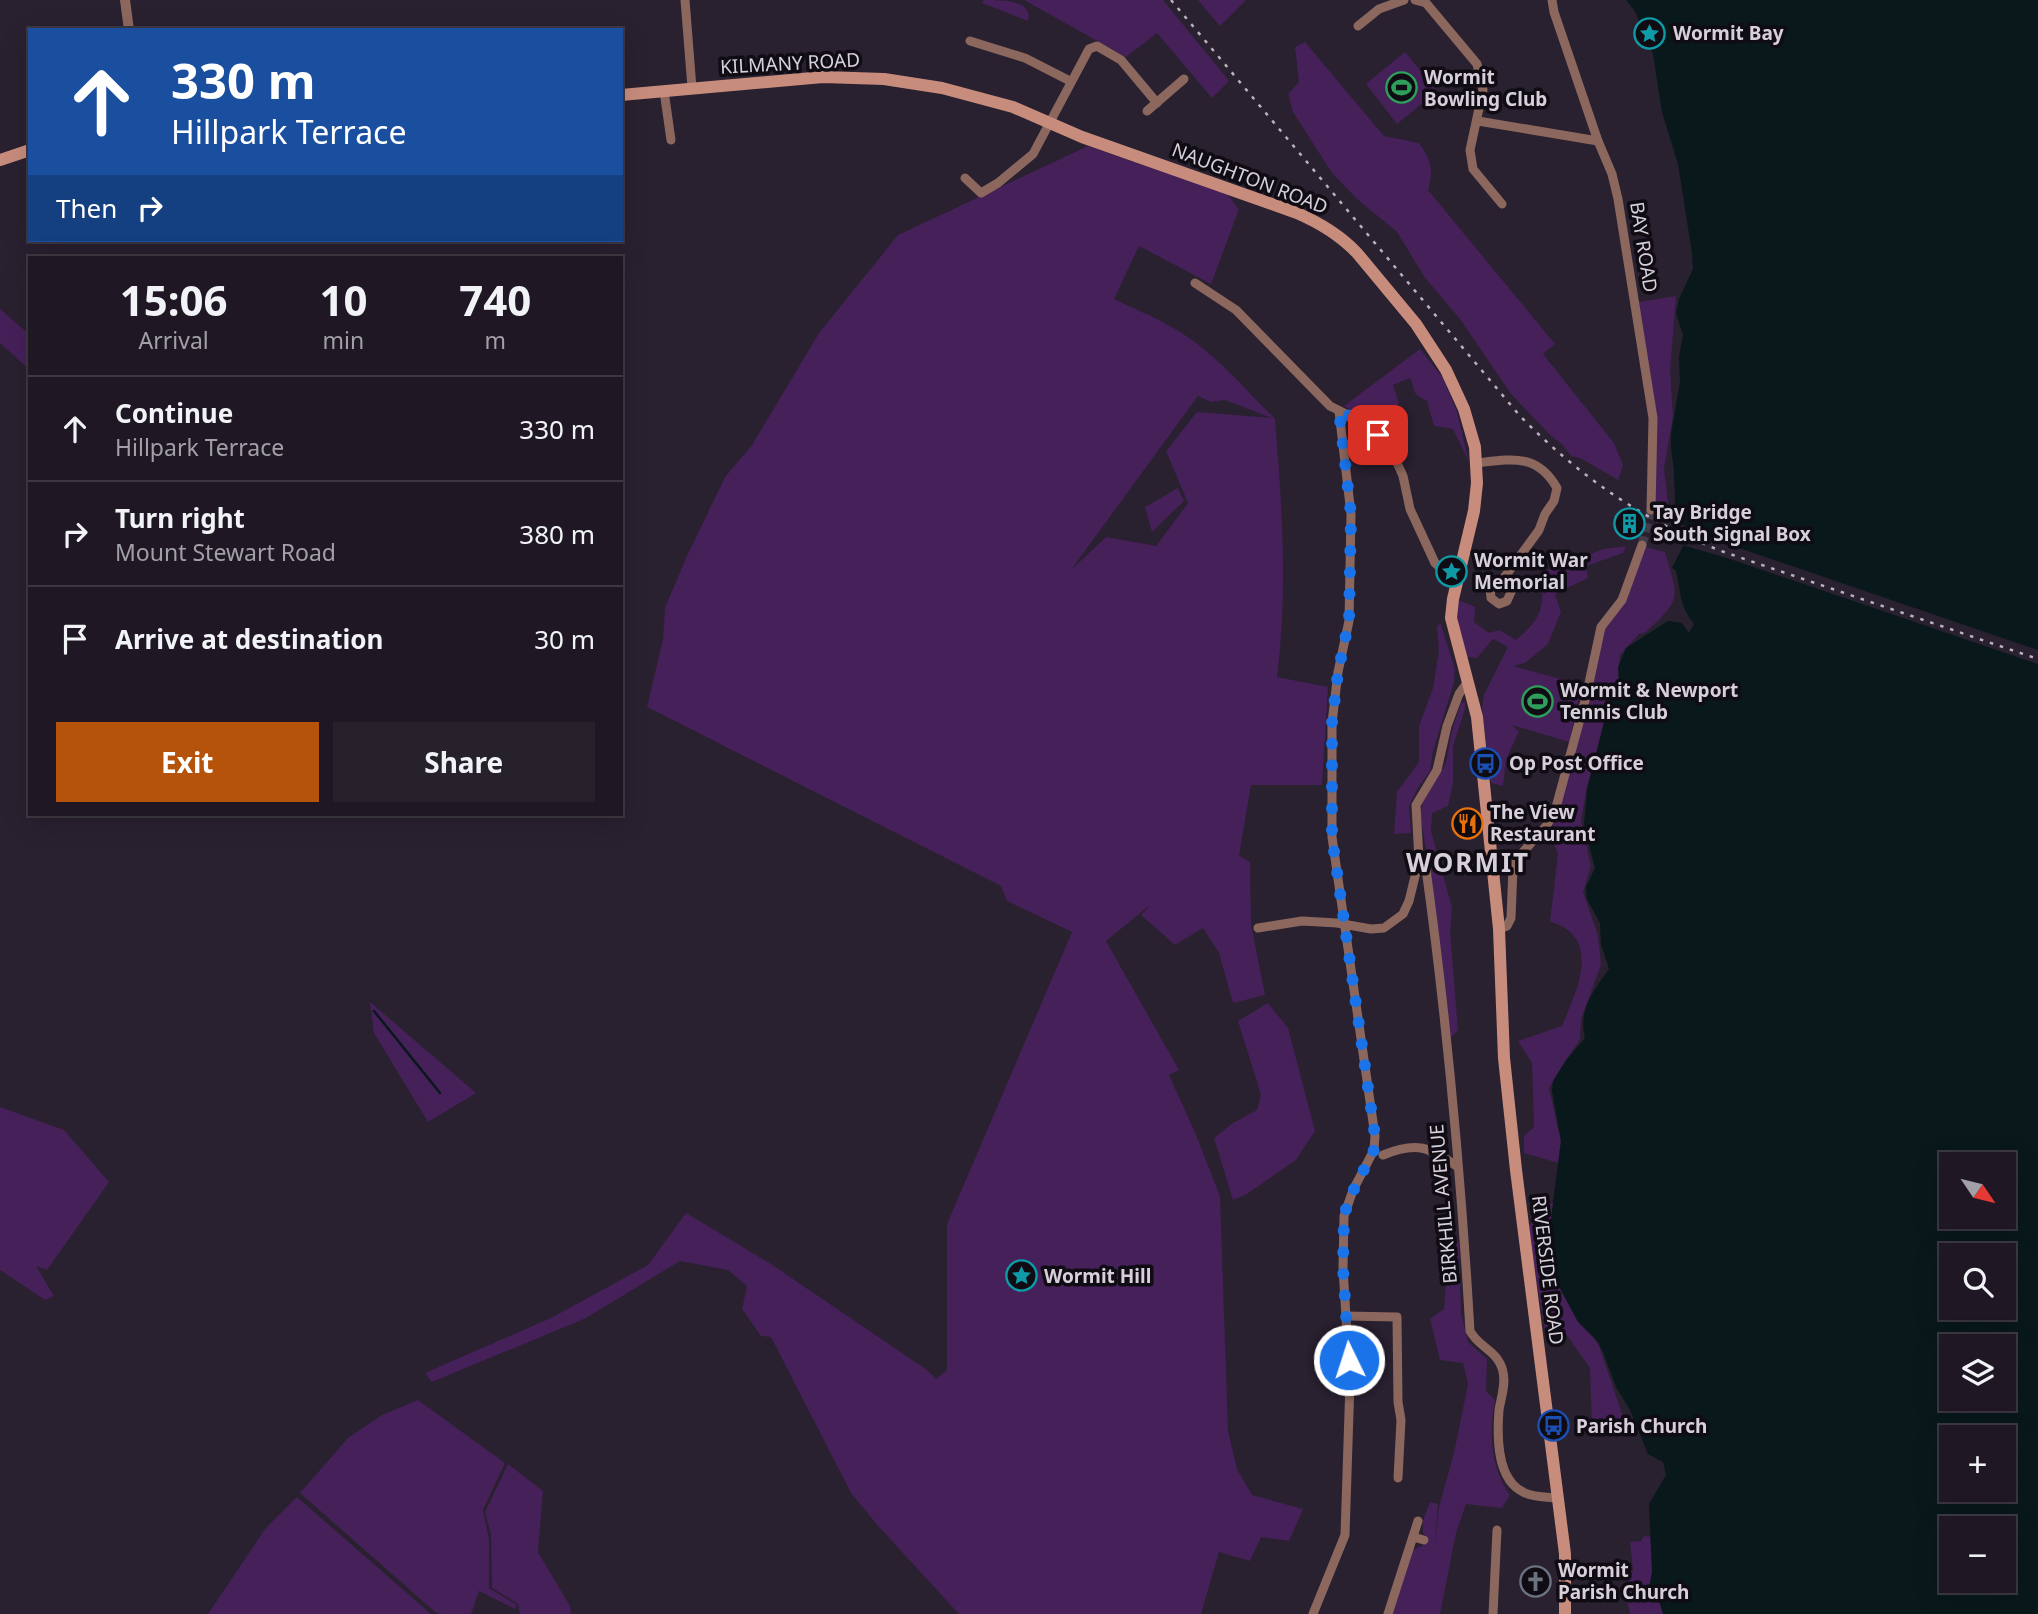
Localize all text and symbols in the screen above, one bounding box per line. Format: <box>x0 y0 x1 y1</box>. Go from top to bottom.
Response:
place icon: Wormit Bay <box>1633 16 1667 50</box>
place label: Wormit Bay <box>1673 20 1784 46</box>
street label: KILMANY ROAD <box>719 46 861 80</box>
text: 330 m <box>171 47 316 113</box>
icon: ahead <box>56 56 147 147</box>
place label: Wormit Bowling Club <box>1424 64 1547 112</box>
sports icon: Wormit Bowling Club <box>1384 71 1418 105</box>
text: Hillpark Terrace <box>171 110 407 153</box>
street label: NAUGHTON ROAD <box>1168 136 1332 220</box>
icon: right <box>131 189 169 227</box>
text: Then <box>56 190 117 226</box>
street label: BAY ROAD <box>1624 200 1664 294</box>
text: 15:06 <box>120 271 228 328</box>
text: 10 <box>319 271 367 328</box>
text: 740 <box>459 271 531 328</box>
text: Arrival <box>139 324 209 356</box>
text: min <box>323 324 364 356</box>
text: m <box>484 324 506 356</box>
text: Continue <box>115 395 233 431</box>
pin <box>1348 405 1408 465</box>
icon: ahead <box>56 410 94 448</box>
text: 330 m <box>519 411 595 447</box>
icon: arrive <box>1359 416 1397 454</box>
text: Hillpark Terrace <box>115 431 284 463</box>
place label: Tay Bridge South Signal Box <box>1653 499 1811 547</box>
text: Turn right <box>115 500 245 536</box>
building icon: Tay Bridge South Signal Box <box>1613 506 1647 540</box>
icon: right <box>56 515 94 553</box>
text: 380 m <box>519 516 595 552</box>
text: Mount Stewart Road <box>115 536 336 568</box>
place label: Wormit War Memorial <box>1474 547 1588 595</box>
place icon: Wormit War Memorial <box>1434 554 1468 588</box>
icon: arrive <box>56 620 94 658</box>
text: Arrive at destination <box>115 621 384 657</box>
text: 30 m <box>534 621 595 657</box>
place label: Wormit & Newport Tennis Club <box>1560 677 1738 725</box>
sports icon: Wormit & Newport Tennis Club <box>1520 684 1554 718</box>
button: Exit <box>56 722 319 802</box>
button: Share <box>333 722 595 802</box>
bus stop icon: Op Post Office <box>1469 746 1503 780</box>
place label: Op Post Office <box>1509 750 1644 776</box>
place label: The View Restaurant <box>1490 799 1595 847</box>
restaurant icon: The View Restaurant <box>1450 806 1484 840</box>
district label: WORMIT <box>1406 844 1530 880</box>
street label: BIRKHILL AVENUE <box>1423 1123 1463 1285</box>
north arrow <box>1939 1152 2016 1228</box>
map controls <box>1939 1152 2016 1593</box>
street label: RIVERSIDE ROAD <box>1526 1194 1570 1346</box>
button: search <box>1939 1243 2016 1320</box>
place icon: Wormit Hill <box>1004 1259 1038 1293</box>
place label: Wormit Hill <box>1044 1263 1151 1289</box>
position arrow <box>1312 1323 1386 1397</box>
button: layers <box>1939 1334 2016 1411</box>
bus stop icon: Parish Church <box>1536 1409 1570 1443</box>
place label: Parish Church <box>1576 1413 1707 1439</box>
button: + <box>1939 1425 2016 1502</box>
button: − <box>1939 1516 2016 1593</box>
place label: Wormit Parish Church <box>1558 1557 1689 1605</box>
church icon: Wormit Parish Church <box>1518 1564 1552 1598</box>

